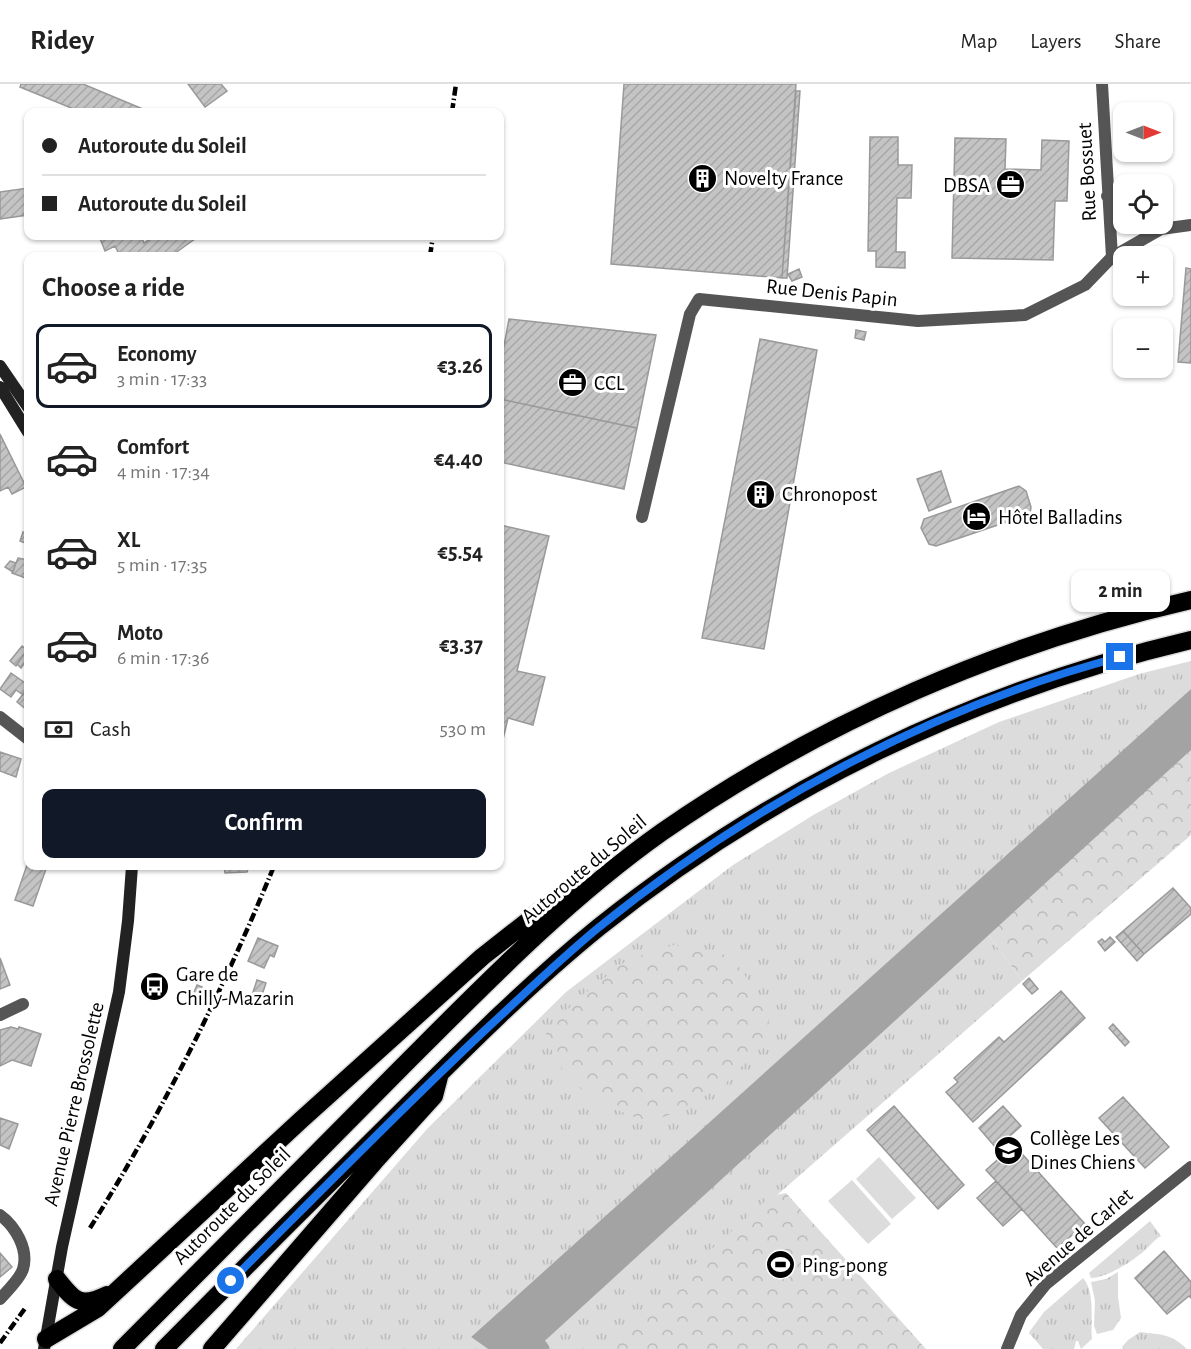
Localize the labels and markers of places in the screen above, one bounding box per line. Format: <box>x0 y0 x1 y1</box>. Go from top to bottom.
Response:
building icon: Novelty France <box>687 162 719 194</box>
place label: Novelty France <box>724 168 844 189</box>
office icon: DBSA <box>995 169 1027 201</box>
place label: DBSA <box>943 175 990 196</box>
office icon: CCL <box>557 367 589 399</box>
place label: CCL <box>594 373 625 394</box>
building icon: Chronopost <box>745 478 777 510</box>
place label: Chronopost <box>782 484 877 505</box>
hotel icon: Hôtel Balladins <box>961 501 993 533</box>
place label: Hôtel Balladins <box>998 507 1123 528</box>
place label: Gare de Chilly-Mazarin <box>176 964 294 1009</box>
bus stop icon: Gare de Chilly-Mazarin <box>139 970 171 1002</box>
place label: Collège Les Dines Chiens <box>1030 1128 1136 1173</box>
school or university icon: Collège Les Dines Chiens <box>993 1134 1025 1166</box>
sports icon: Ping-pong <box>765 1249 797 1281</box>
place label: Ping-pong <box>802 1255 888 1276</box>

